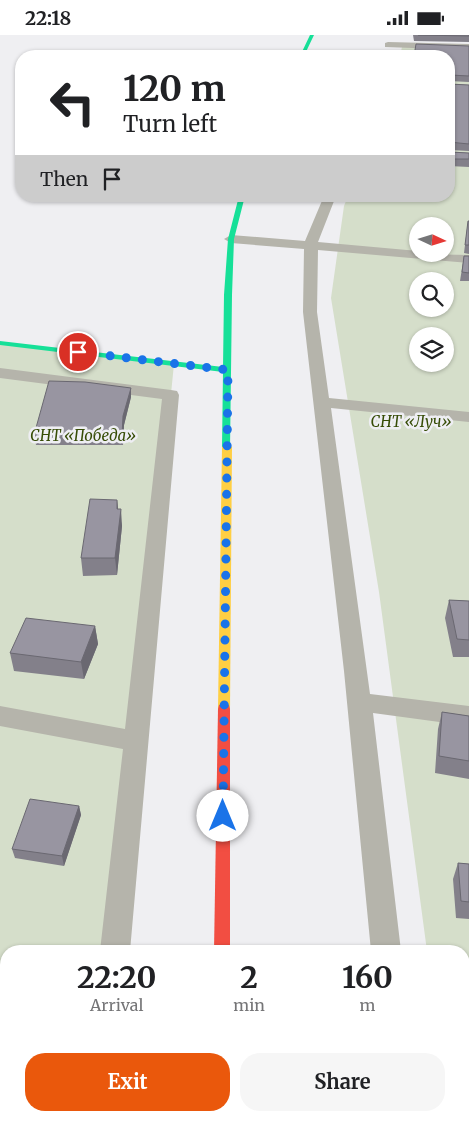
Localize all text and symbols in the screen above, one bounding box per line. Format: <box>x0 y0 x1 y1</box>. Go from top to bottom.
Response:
text: 22:18 <box>25 6 71 30</box>
text: 120 m <box>123 67 226 111</box>
icon: left <box>40 70 105 135</box>
text: Turn left <box>123 110 217 138</box>
icon: arrive <box>98 165 126 193</box>
text: Then <box>40 167 88 191</box>
north arrow <box>409 217 454 263</box>
map controls <box>409 217 454 372</box>
button: search <box>409 272 454 317</box>
button: layers <box>409 327 454 372</box>
pin <box>57 331 99 373</box>
icon: arrive <box>64 338 92 366</box>
park label: СНТ «Луч» <box>371 412 451 431</box>
park label: СНТ «Победа» <box>30 426 136 445</box>
position arrow <box>196 789 248 841</box>
text: 22:20 <box>77 958 156 996</box>
text: 2 <box>240 958 258 996</box>
text: 160 <box>342 958 393 996</box>
text: Arrival <box>90 995 143 1015</box>
text: min <box>233 995 265 1015</box>
text: m <box>360 995 375 1015</box>
button: Exit <box>25 1053 230 1111</box>
button: Share <box>240 1053 445 1111</box>

